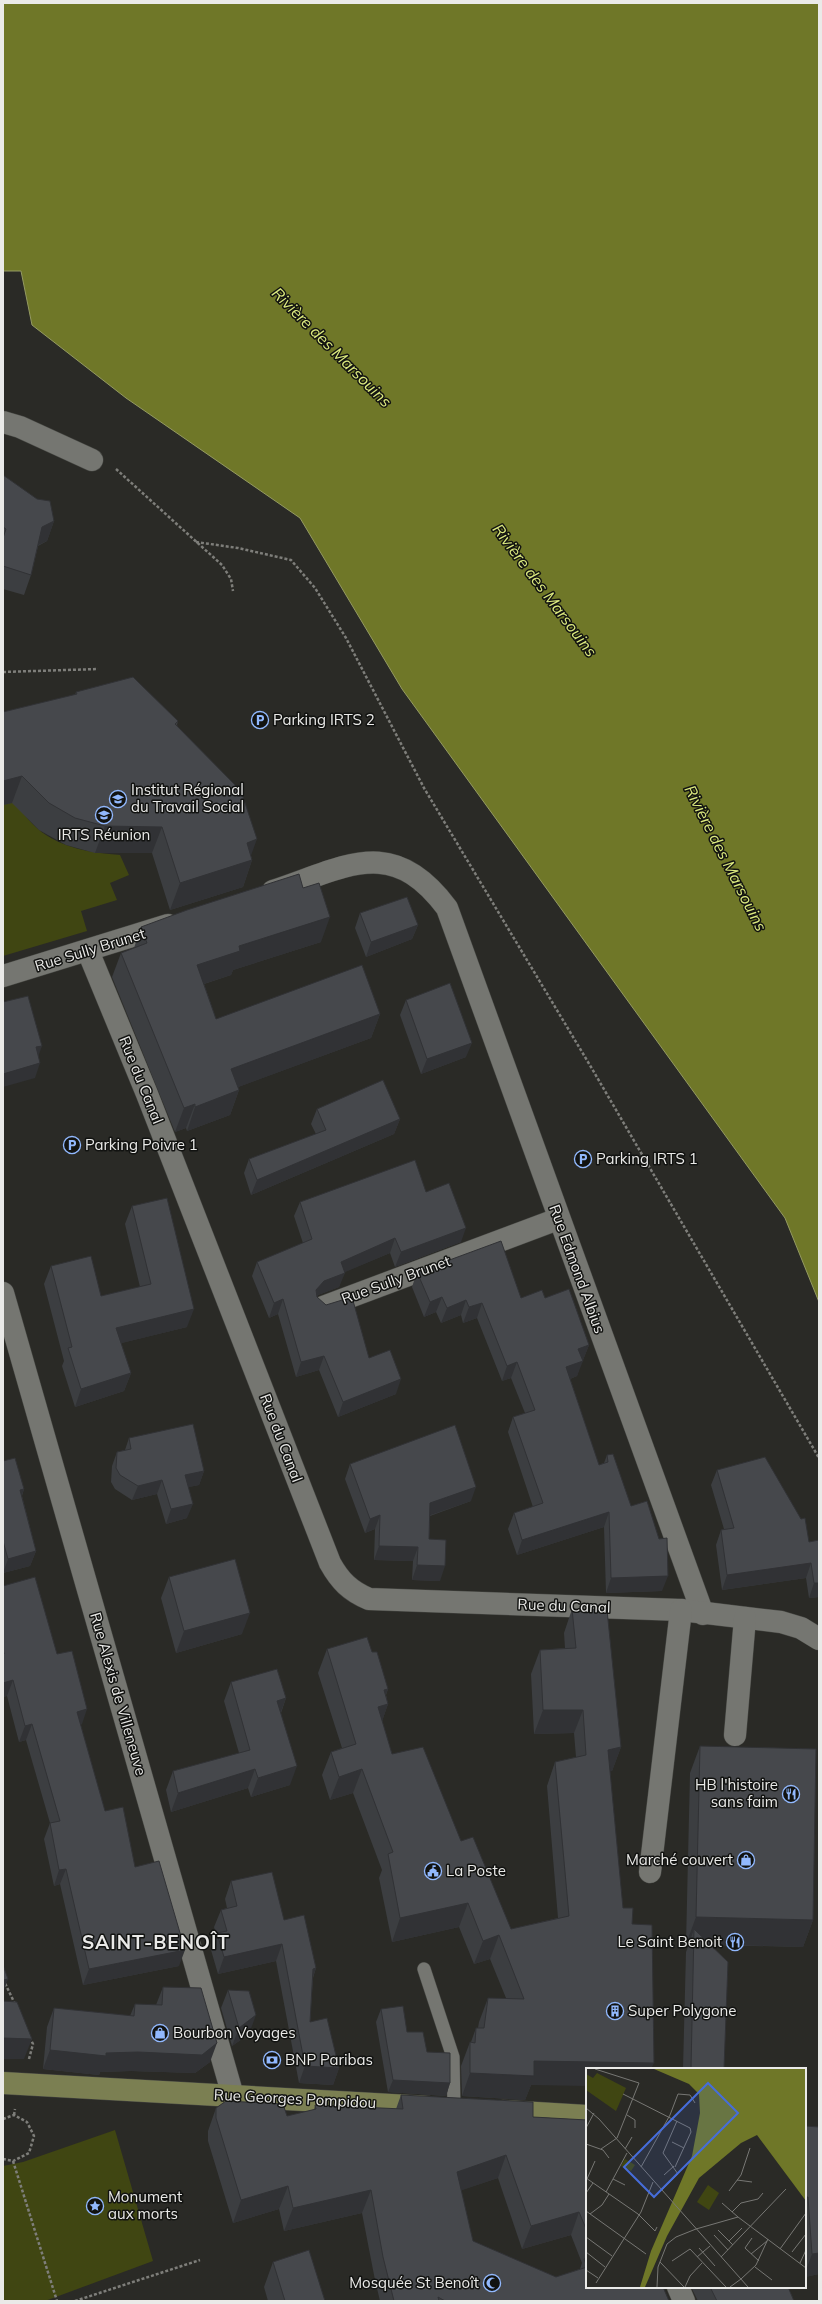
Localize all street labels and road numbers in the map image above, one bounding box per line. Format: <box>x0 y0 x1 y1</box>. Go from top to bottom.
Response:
street label: Rue Sully Brunet <box>32 924 147 975</box>
street label: Rue du Canal <box>115 1033 168 1127</box>
street label: Rue Edmond Albius <box>545 1202 610 1336</box>
street label: Rue Sully Brunet <box>339 1251 453 1308</box>
street label: Rue du Canal <box>256 1391 307 1485</box>
street label: Rue du Canal <box>517 1594 611 1617</box>
street label: Rue Alexis de Villeneuve <box>86 1610 151 1778</box>
street label: Rue Georges Pompidou <box>213 2085 377 2112</box>

